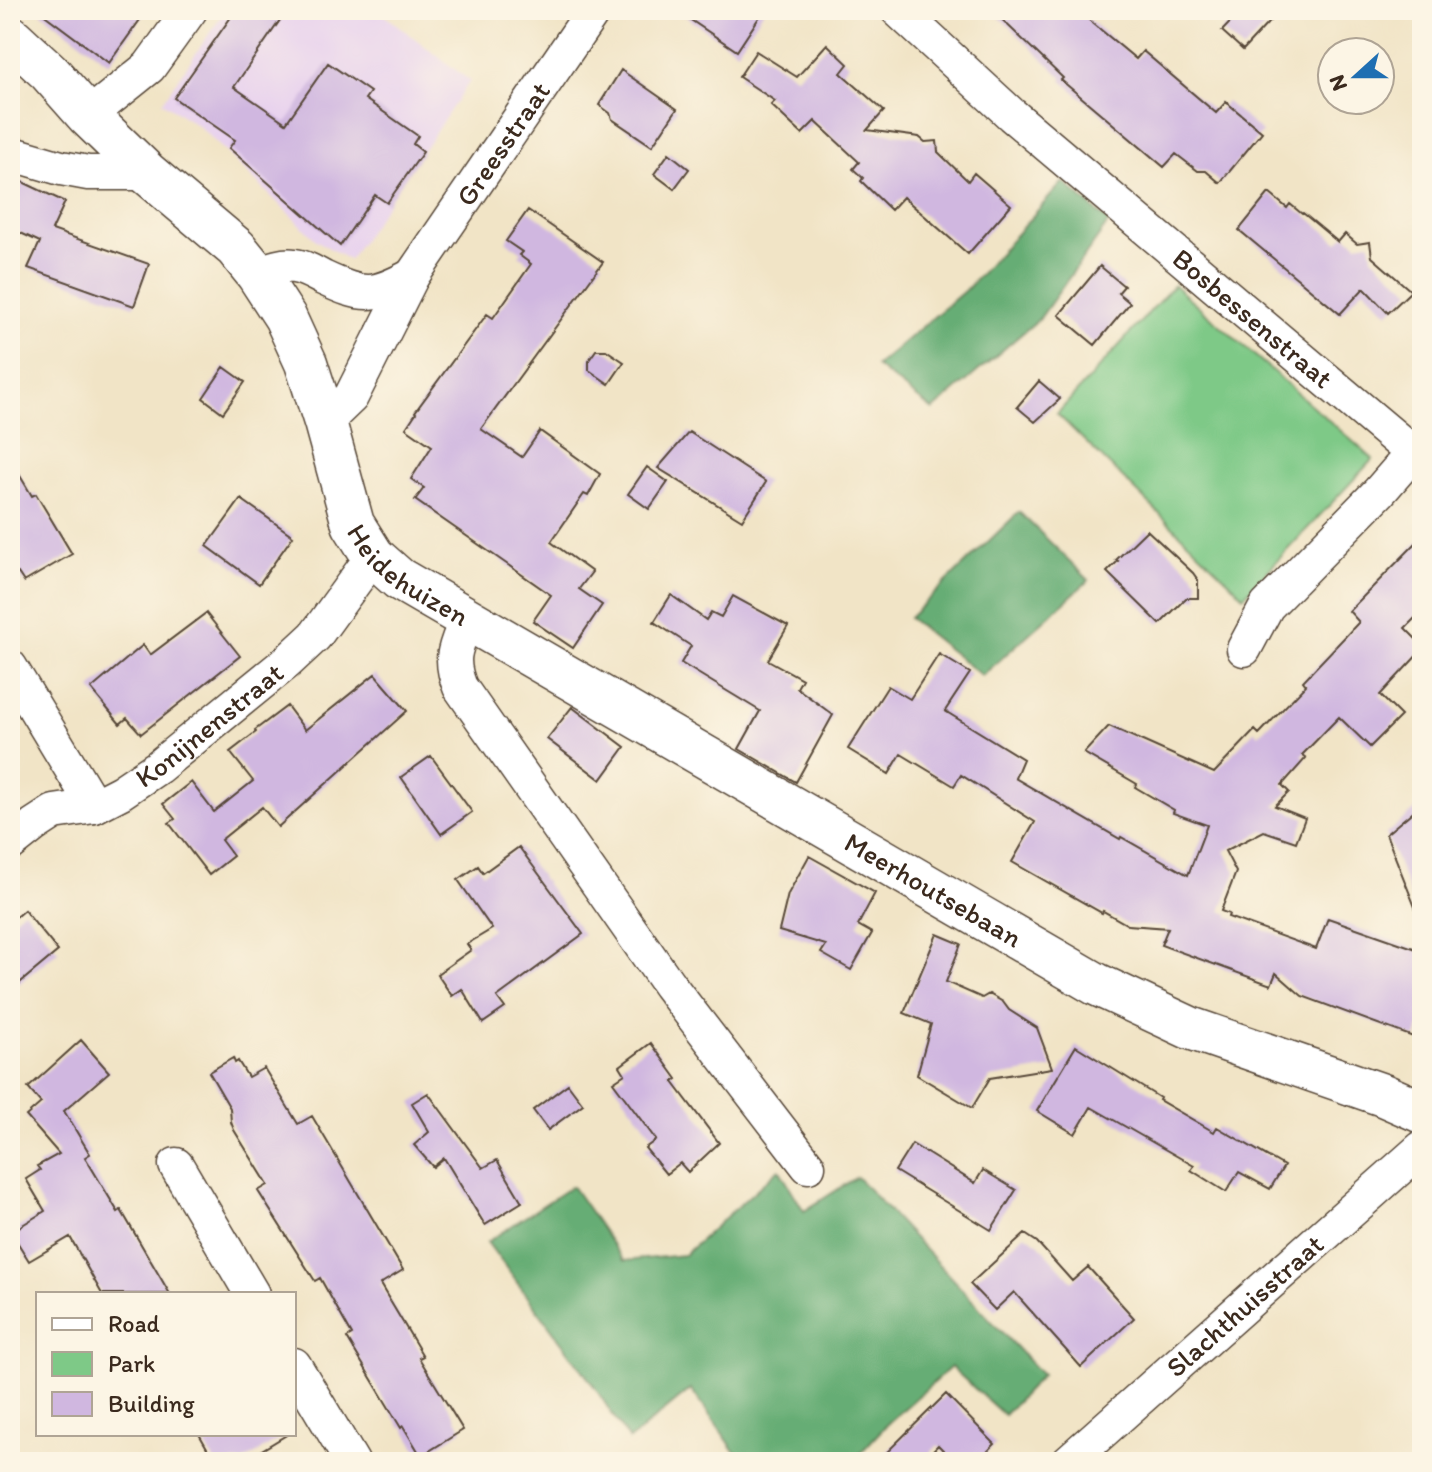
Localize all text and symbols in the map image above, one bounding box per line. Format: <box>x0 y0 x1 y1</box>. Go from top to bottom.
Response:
north arrow <box>1316 36 1396 116</box>
text: N <box>1323 71 1353 95</box>
street label: Greesstraat <box>448 75 557 212</box>
street label: Bosbessenstraat <box>1166 241 1340 395</box>
street label: Heidehuizen <box>340 517 475 633</box>
street label: Konijnenstraat <box>129 655 290 795</box>
street label: Meerhoutsebaan <box>839 825 1029 955</box>
street label: Slachthuisstraat <box>1159 1227 1330 1384</box>
legend <box>36 1292 296 1436</box>
text: Road <box>108 1309 160 1338</box>
text: Park <box>108 1349 155 1378</box>
text: Building <box>108 1389 195 1418</box>

